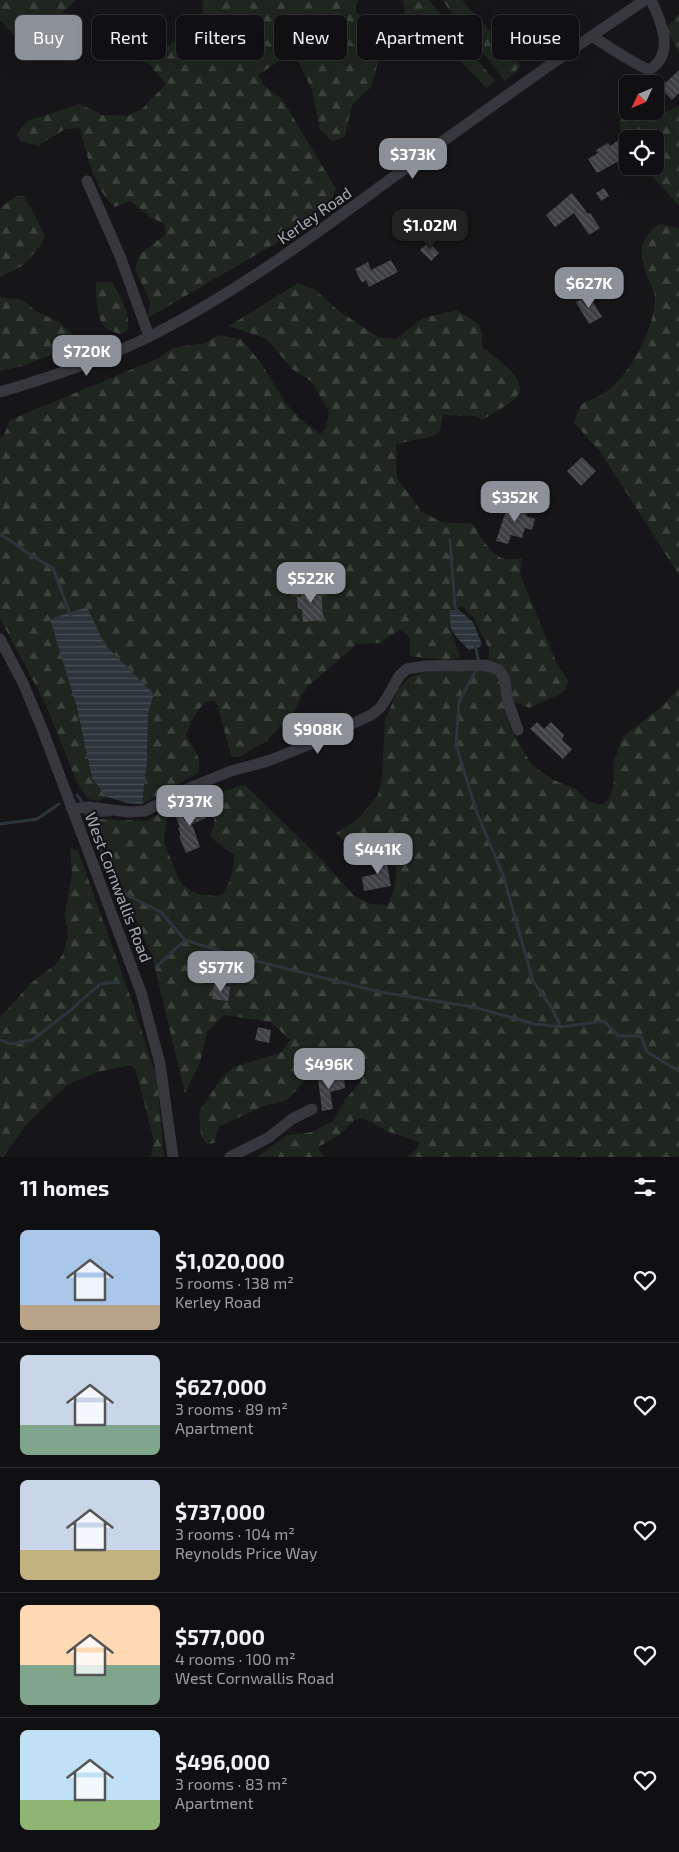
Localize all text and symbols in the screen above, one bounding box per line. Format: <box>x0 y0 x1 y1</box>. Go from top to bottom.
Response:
chip: Buy <box>15 15 82 60</box>
chip: Rent <box>92 15 166 60</box>
chip: Filters <box>176 15 264 60</box>
chip: New <box>274 15 347 60</box>
chip: Apartment <box>357 15 482 60</box>
chip: House <box>492 15 579 60</box>
north arrow <box>619 75 664 120</box>
map controls <box>619 75 664 175</box>
button: locate <box>619 130 664 175</box>
pin: $373K <box>378 138 448 180</box>
text: $373K <box>390 144 436 163</box>
street label: Kerley Road <box>273 183 355 247</box>
pin: $1.02M <box>389 208 471 251</box>
text: $1.02M <box>403 215 457 234</box>
pin: $627K <box>554 266 624 309</box>
text: $627K <box>566 273 612 292</box>
pin: $720K <box>52 334 122 377</box>
text: $720K <box>63 341 111 360</box>
pin: $352K <box>480 480 550 523</box>
text: $352K <box>492 487 538 506</box>
pin: $522K <box>276 562 346 604</box>
text: $522K <box>288 568 334 587</box>
pin: $908K <box>283 712 353 755</box>
text: $908K <box>294 719 342 738</box>
pin: $737K <box>155 784 225 827</box>
text: $737K <box>167 791 213 810</box>
street label: West Cornwallis Road <box>82 809 156 965</box>
pin: $441K <box>343 832 413 875</box>
text: $441K <box>355 839 401 858</box>
pin: $577K <box>186 950 256 993</box>
text: $577K <box>198 957 244 976</box>
pin: $496K <box>294 1048 364 1090</box>
text: $496K <box>305 1054 353 1073</box>
icon: filters <box>631 1173 659 1201</box>
text: 11 homes <box>20 1175 109 1200</box>
text: $1,020,000 <box>175 1248 285 1273</box>
icon: home <box>60 1250 120 1310</box>
icon: heart <box>631 1266 659 1294</box>
text: 5 rooms · 138 m² <box>175 1273 294 1292</box>
text: Kerley Road <box>175 1292 261 1311</box>
text: $627,000 <box>175 1374 267 1399</box>
icon: home <box>60 1375 120 1435</box>
icon: heart <box>631 1391 659 1419</box>
text: 3 rooms · 89 m² <box>175 1399 288 1418</box>
text: Apartment <box>175 1418 254 1437</box>
text: $737,000 <box>175 1499 265 1524</box>
icon: home <box>60 1500 120 1560</box>
icon: heart <box>631 1516 659 1544</box>
text: 3 rooms · 104 m² <box>175 1524 295 1543</box>
text: Reynolds Price Way <box>175 1543 318 1562</box>
text: $577,000 <box>175 1624 265 1649</box>
icon: home <box>60 1625 120 1685</box>
icon: heart <box>631 1641 659 1669</box>
text: 4 rooms · 100 m² <box>175 1649 296 1668</box>
text: West Cornwallis Road <box>175 1668 334 1687</box>
text: $496,000 <box>175 1749 270 1774</box>
icon: home <box>60 1750 120 1810</box>
icon: heart <box>631 1766 659 1794</box>
text: 3 rooms · 83 m² <box>175 1774 288 1793</box>
text: Apartment <box>175 1793 254 1812</box>

